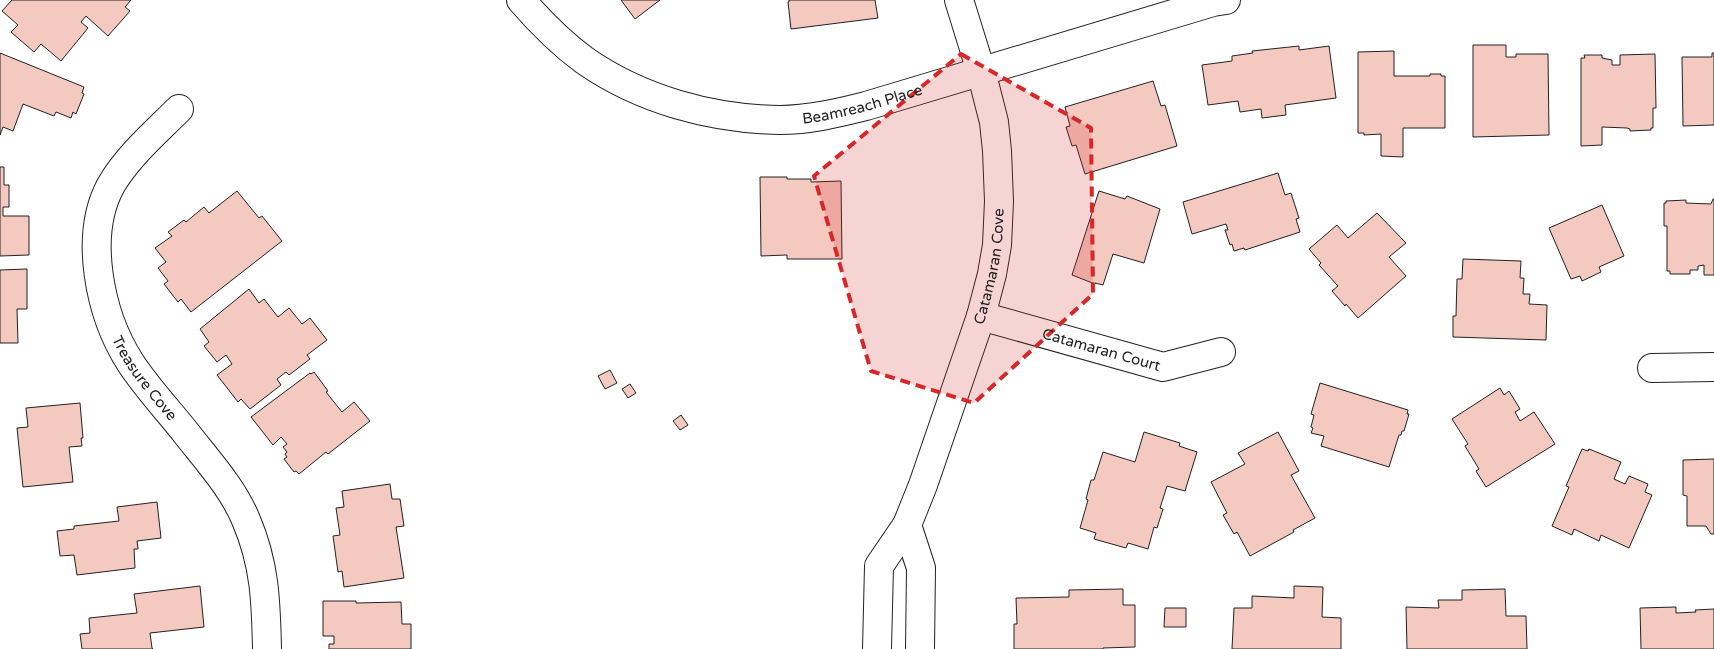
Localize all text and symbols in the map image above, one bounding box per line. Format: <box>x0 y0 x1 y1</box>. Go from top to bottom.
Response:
street label: Beamreach Place <box>801 81 924 128</box>
street label: Catamaran Cove <box>970 208 1008 327</box>
street label: Catamaran Court <box>1040 325 1163 375</box>
street label: Treasure Cove <box>108 333 181 424</box>

